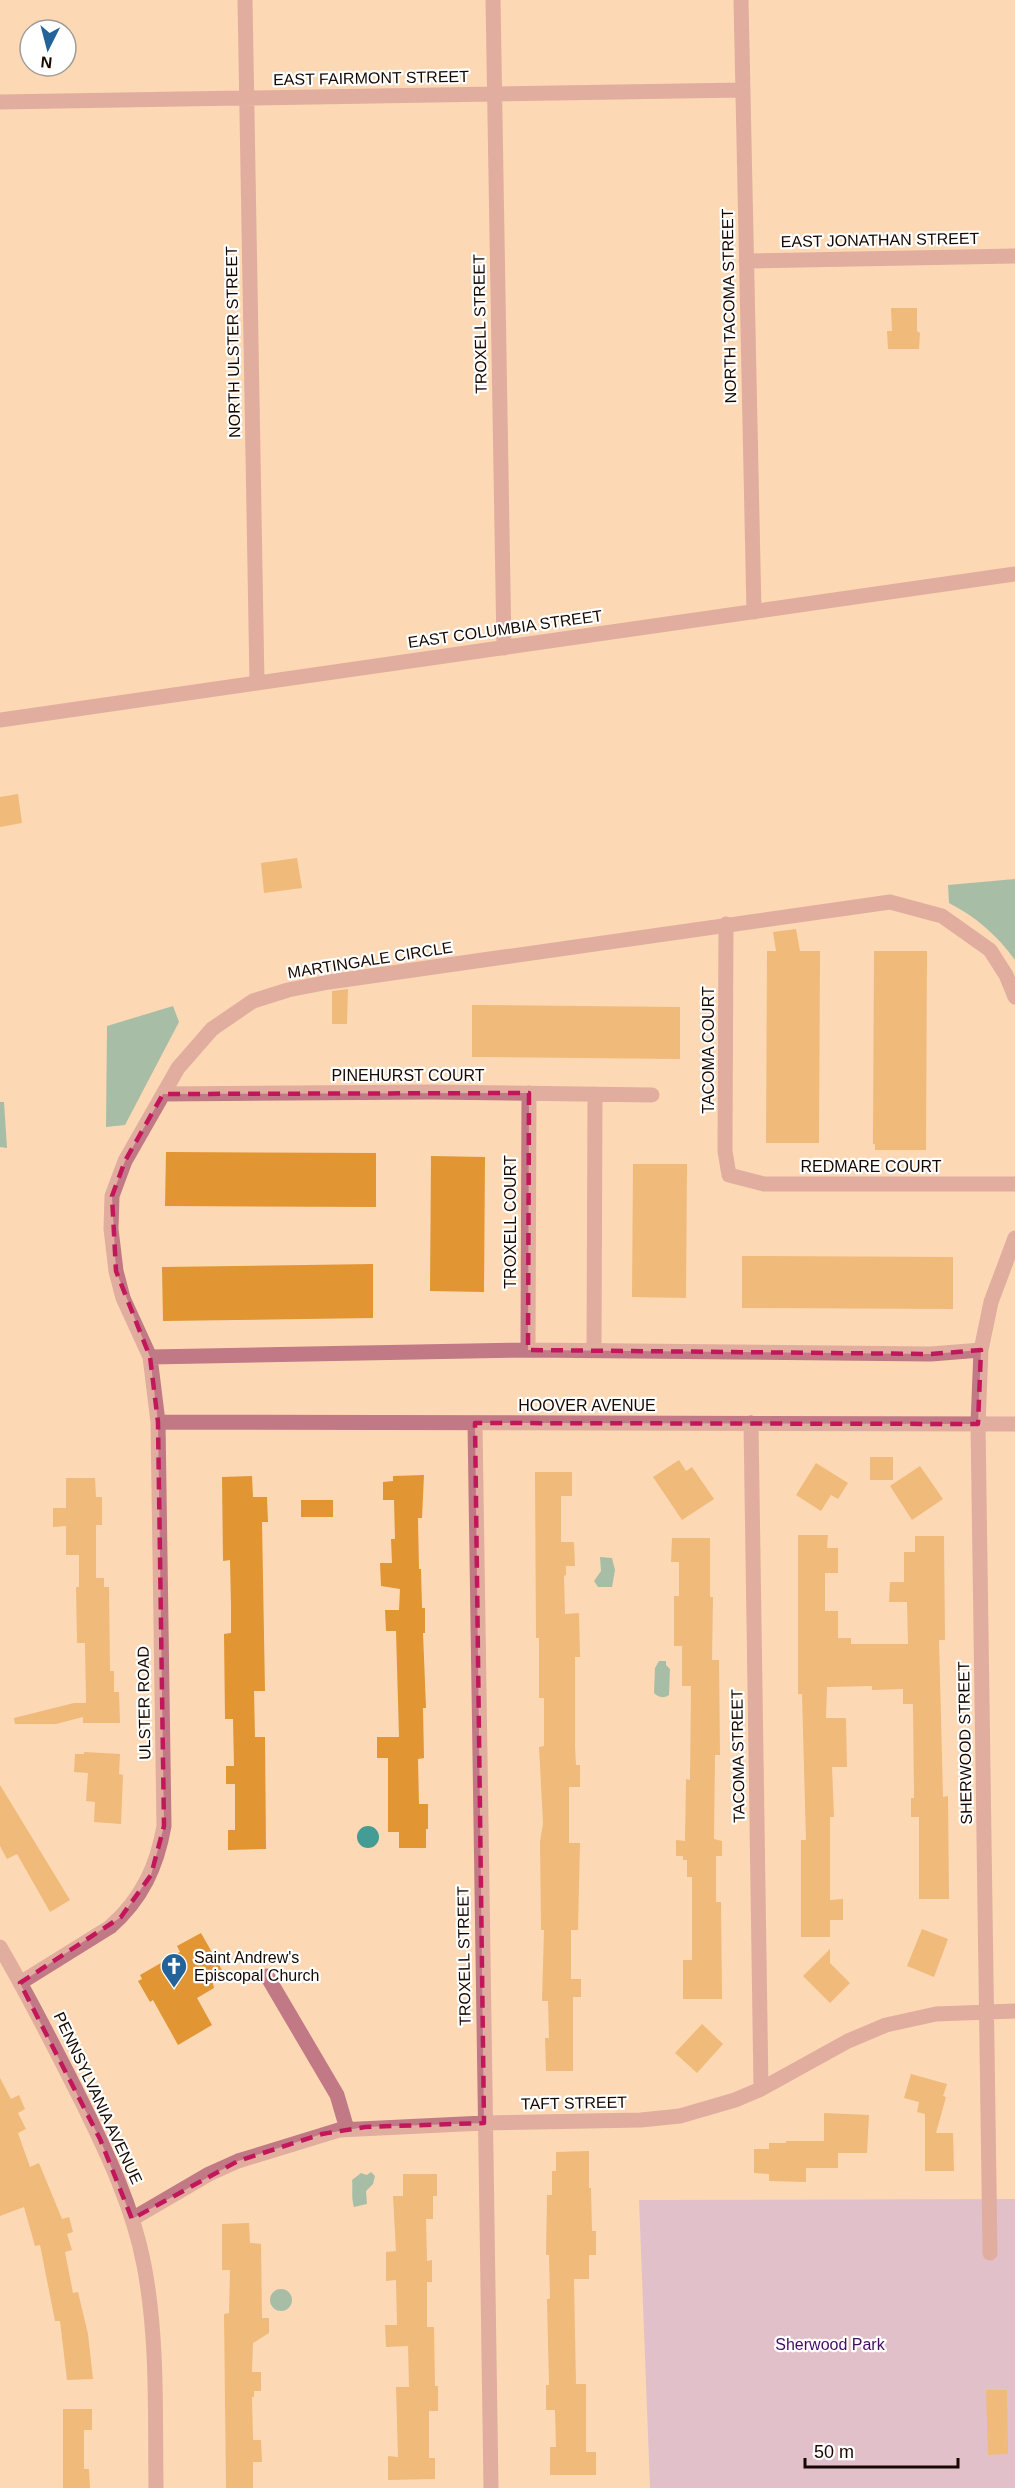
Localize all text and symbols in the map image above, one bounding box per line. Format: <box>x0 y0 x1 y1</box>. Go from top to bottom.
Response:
north arrow <box>18 18 78 78</box>
text: N <box>40 53 53 71</box>
street label: EAST FAIRMONT STREET <box>273 68 469 88</box>
street label: NORTH TACOMA STREET <box>719 208 739 403</box>
street label: EAST JONATHAN STREET <box>781 230 980 250</box>
street label: NORTH ULSTER STREET <box>223 246 243 438</box>
street label: TROXELL STREET <box>470 254 490 394</box>
street label: EAST COLUMBIA STREET <box>407 607 604 651</box>
street label: MARTINGALE CIRCLE <box>286 939 454 981</box>
street label: TACOMA COURT <box>700 986 717 1114</box>
street label: PINEHURST COURT <box>331 1067 485 1084</box>
street label: TROXELL COURT <box>502 1155 519 1289</box>
street label: REDMARE COURT <box>800 1158 942 1175</box>
street label: HOOVER AVENUE <box>518 1397 656 1414</box>
street label: ULSTER ROAD <box>135 1646 153 1760</box>
street label: SHERWOOD STREET <box>955 1661 975 1825</box>
street label: TACOMA STREET <box>728 1689 748 1823</box>
street label: TROXELL STREET <box>454 1886 474 2026</box>
place label: Saint Andrew's Episcopal Church <box>194 1949 319 1984</box>
church icon: Saint Andrew's Episcopal Church <box>159 1951 189 1989</box>
street label: PENNSYLVANIA AVENUE <box>51 2009 145 2187</box>
street label: TAFT STREET <box>521 2094 627 2112</box>
park label: Sherwood Park <box>775 2336 886 2353</box>
scale bar <box>805 2431 958 2469</box>
text: 50 m <box>814 2442 854 2462</box>

